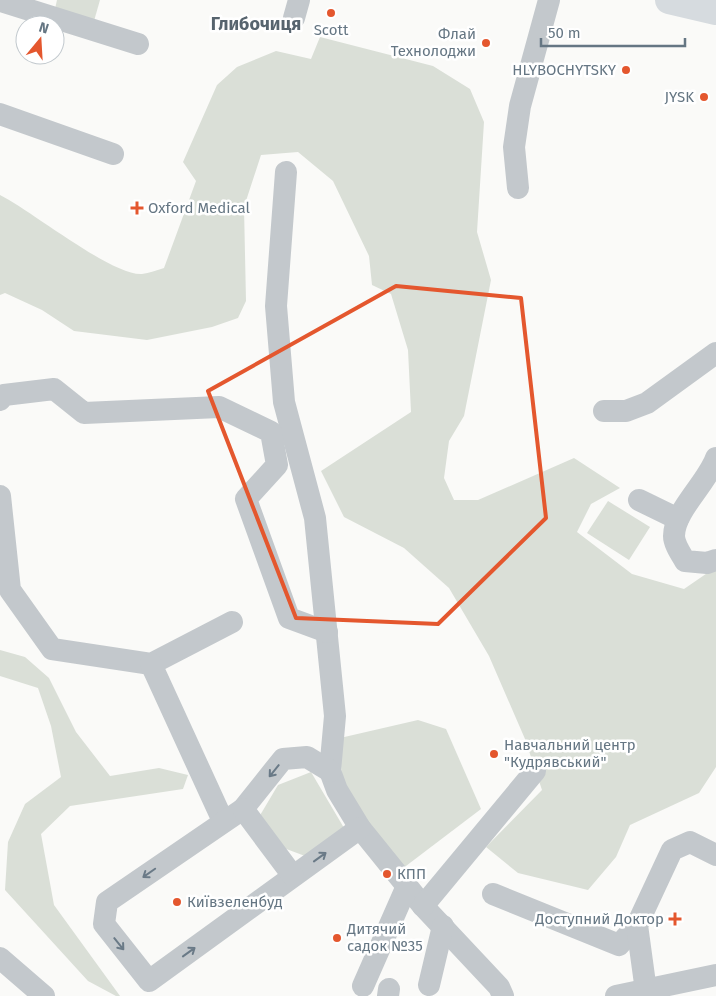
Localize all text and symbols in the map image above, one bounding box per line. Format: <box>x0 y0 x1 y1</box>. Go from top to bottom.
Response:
marker: Scott <box>325 7 337 19</box>
district label: Глибочиця <box>211 13 301 35</box>
north arrow <box>15 15 65 65</box>
scale bar <box>541 15 685 47</box>
text: N <box>37 19 51 38</box>
place label: Scott <box>314 21 349 39</box>
text: 50 m <box>548 24 581 42</box>
place label: Флай Технолоджи <box>391 25 476 60</box>
marker: Флай Технолоджи <box>480 37 492 49</box>
place label: HLYBOCHYTSKY <box>512 61 617 79</box>
marker: HLYBOCHYTSKY <box>620 64 632 76</box>
place label: JYSK <box>664 88 694 106</box>
marker: JYSK <box>698 91 710 103</box>
place label: Oxford Medical <box>148 199 251 217</box>
marker: Oxford Medical <box>130 201 144 215</box>
place label: Навчальний центр "Кудрявський" <box>504 736 636 771</box>
marker: Навчальний центр "Кудрявський" <box>488 748 500 760</box>
one-way arrow <box>268 765 279 778</box>
one-way arrow <box>313 851 326 862</box>
place label: КПП <box>397 865 426 883</box>
one-way arrow <box>142 868 156 878</box>
marker: КПП <box>381 868 393 880</box>
place label: Київзеленбуд <box>187 893 283 911</box>
marker: Київзеленбуд <box>171 896 183 908</box>
place label: Доступний Доктор <box>534 910 664 928</box>
marker: Доступний Доктор <box>668 912 682 926</box>
place label: Дитячий садок №35 <box>346 920 423 955</box>
marker: Дитячий садок №35 <box>331 932 343 944</box>
one-way arrow <box>114 937 125 950</box>
one-way arrow <box>182 947 196 957</box>

